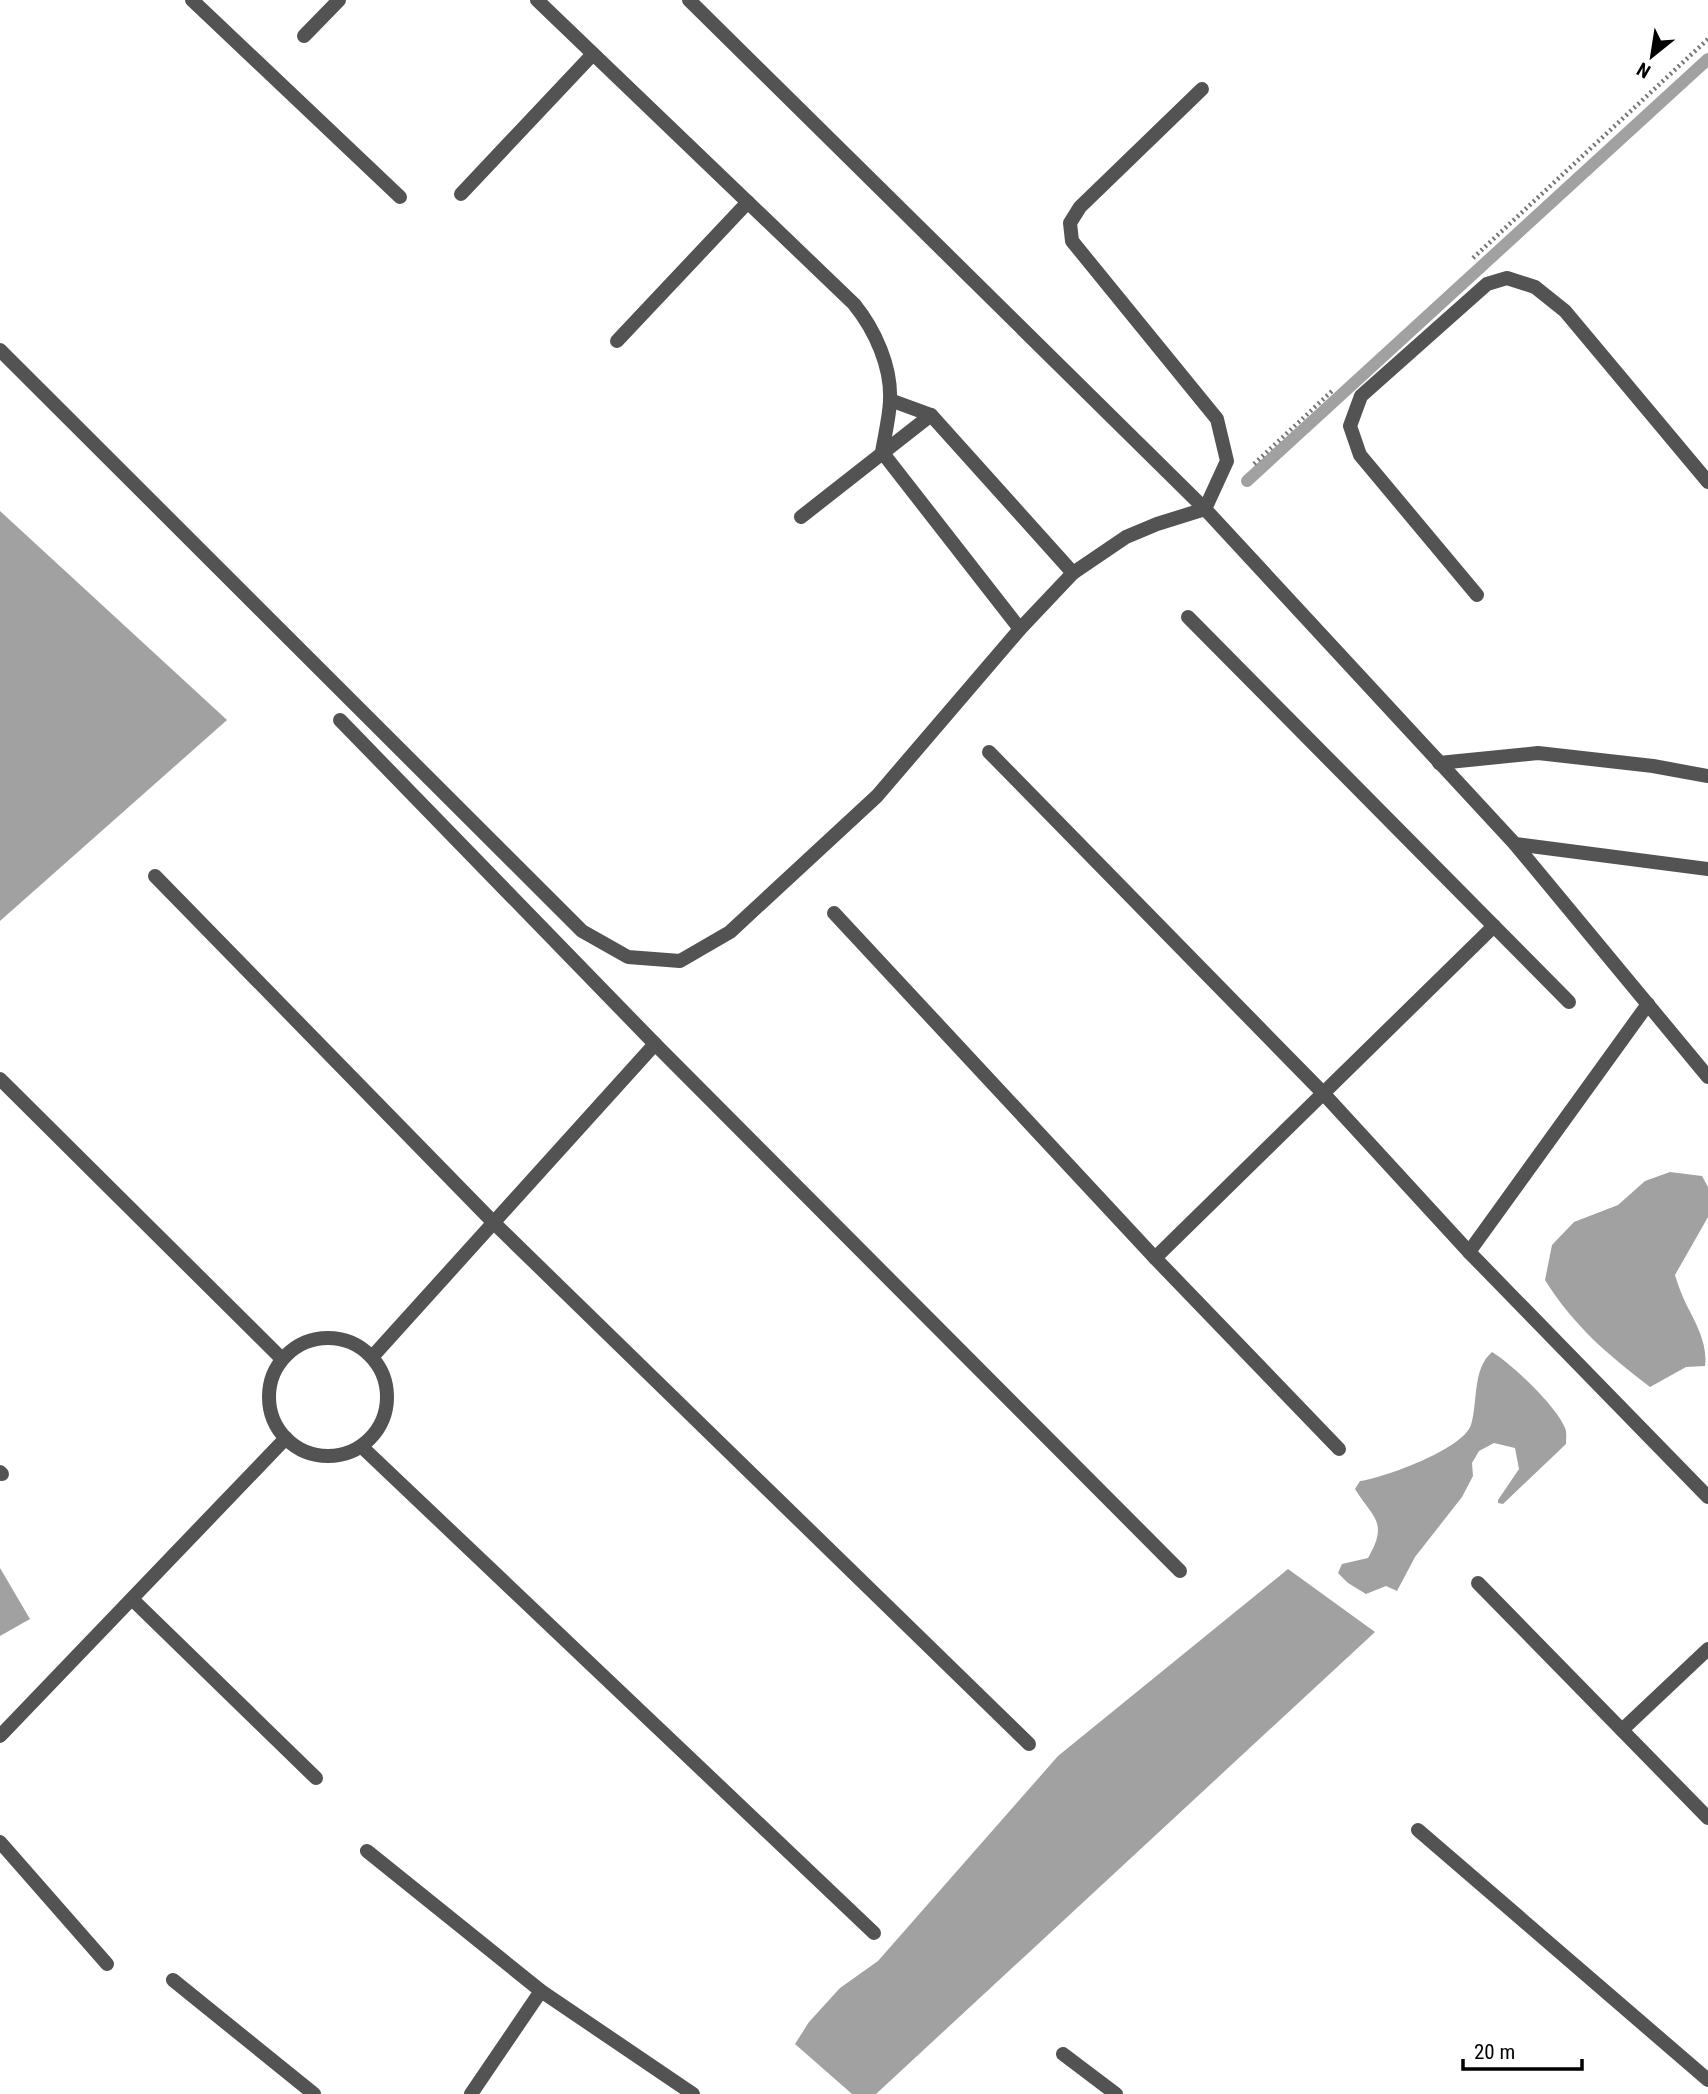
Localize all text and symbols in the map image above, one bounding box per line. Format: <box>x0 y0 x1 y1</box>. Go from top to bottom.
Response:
north arrow <box>1617 21 1687 91</box>
text: N <box>1633 57 1655 83</box>
scale bar <box>1463 2028 1582 2072</box>
text: 20 m <box>1474 2040 1515 2064</box>

